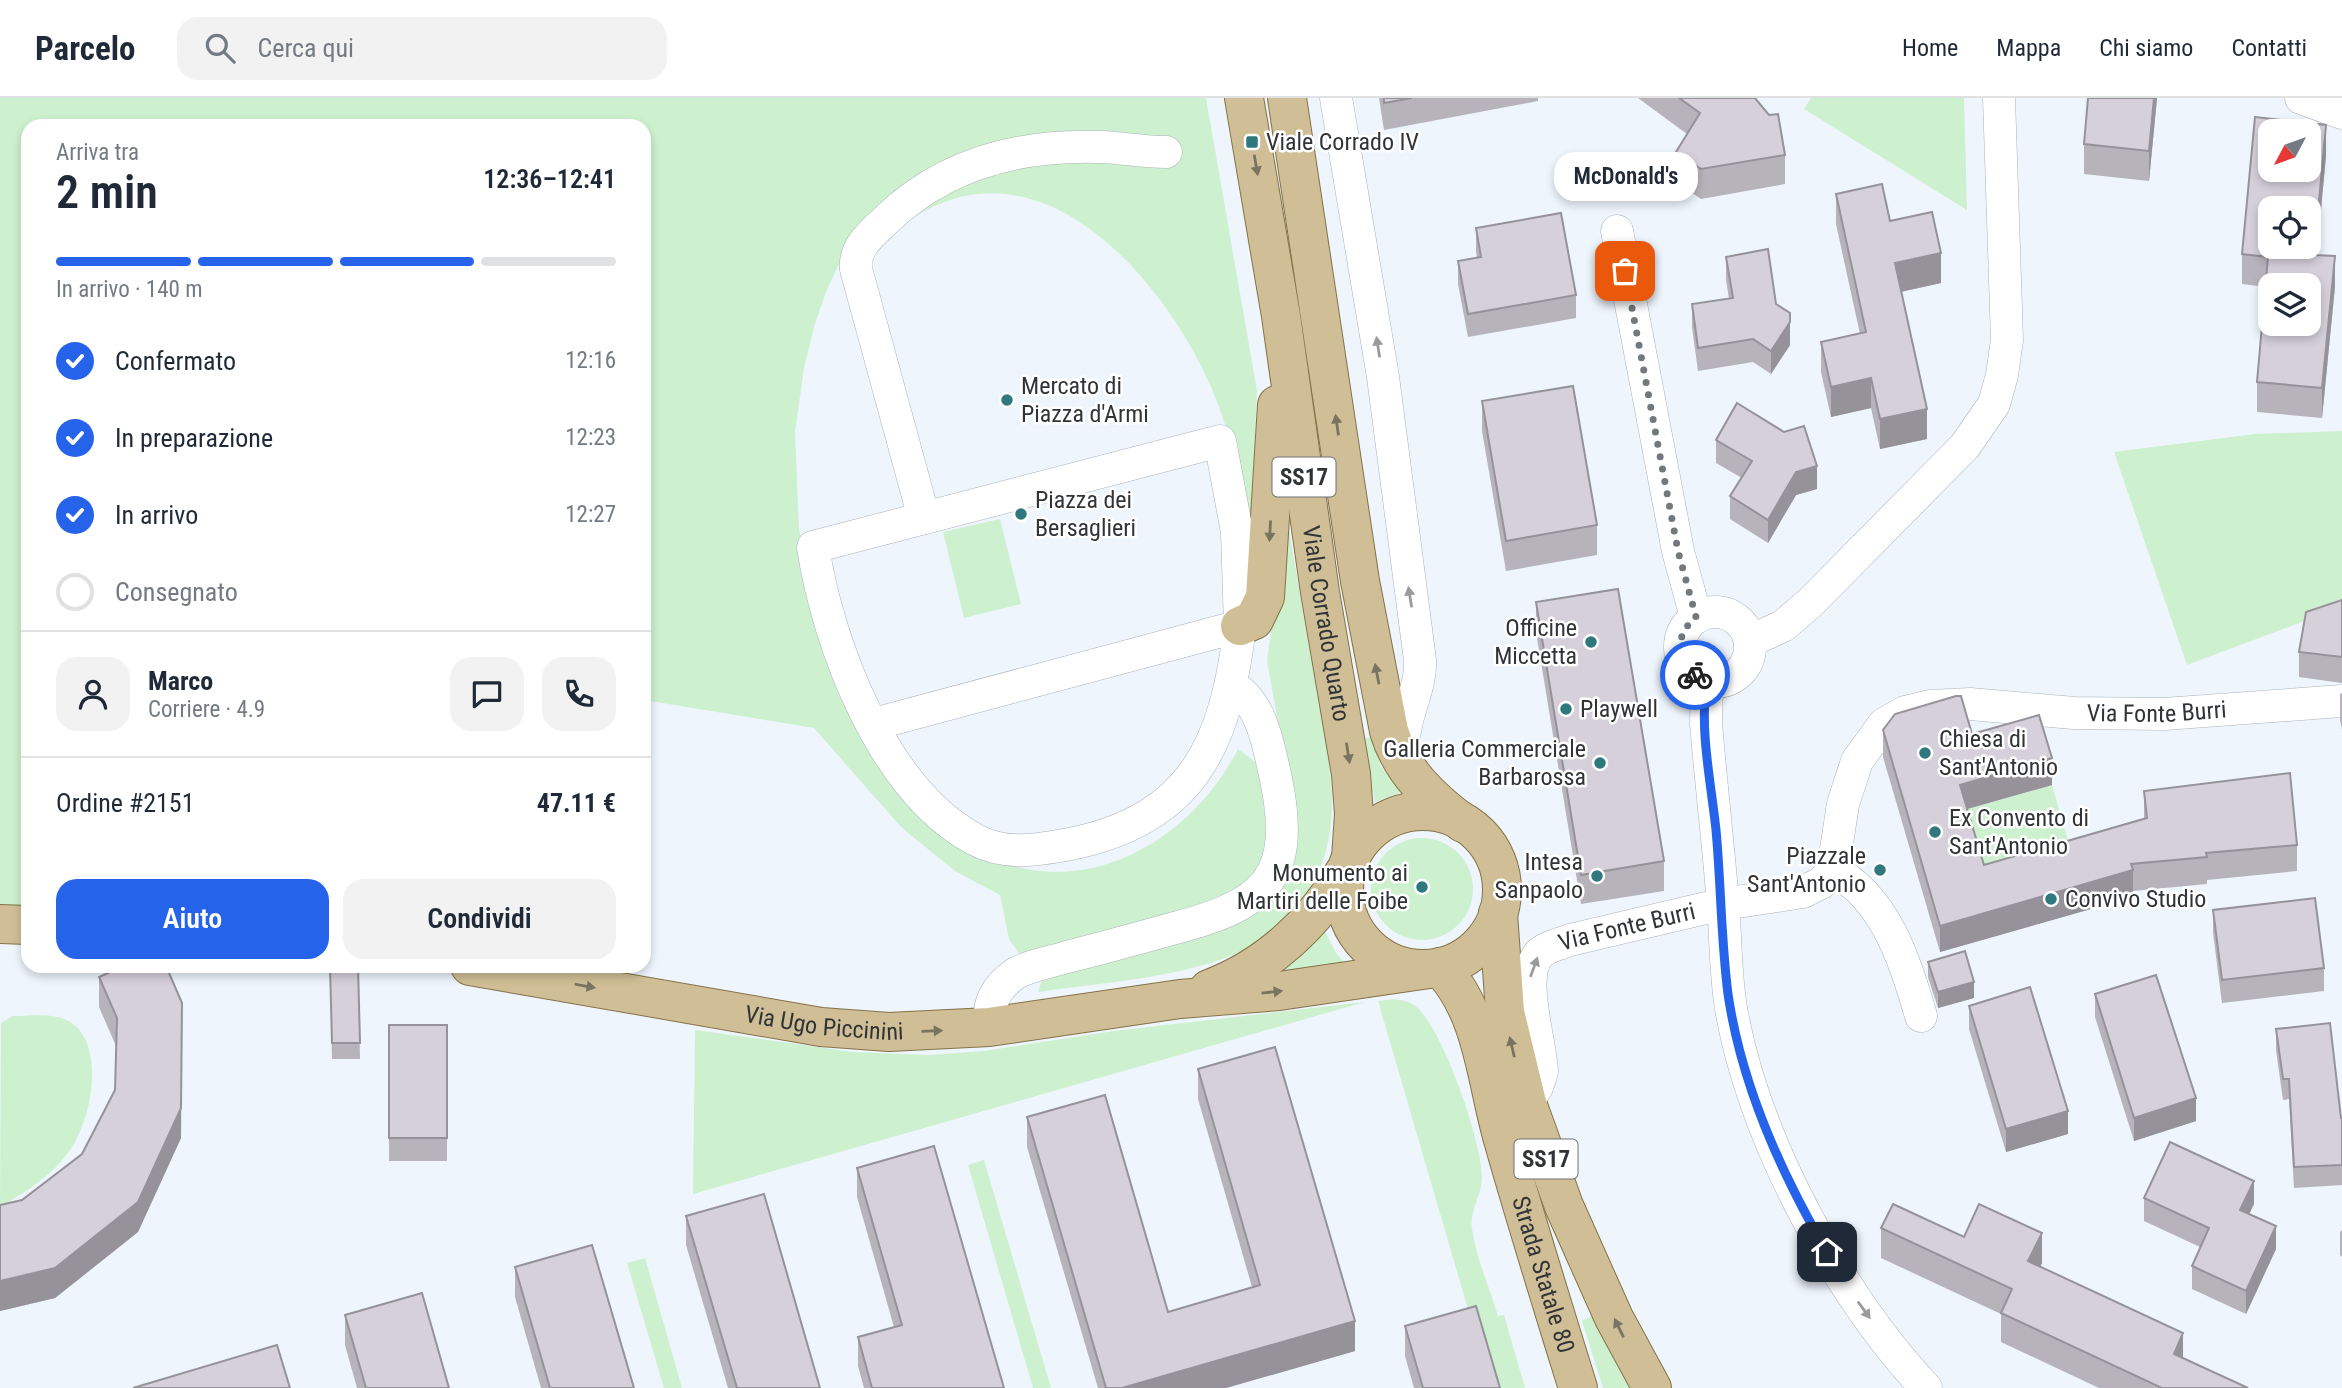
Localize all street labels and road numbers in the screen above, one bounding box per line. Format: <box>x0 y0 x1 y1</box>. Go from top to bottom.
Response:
road number: SS17 <box>1272 458 1336 496</box>
street label: Viale Corrado Quarto <box>1297 524 1356 724</box>
street label: Via Fonte Burri <box>2087 695 2227 728</box>
street label: Via Fonte Burri <box>1555 897 1698 957</box>
street label: Via Ugo Piccinini <box>743 1000 904 1046</box>
road number: SS17 <box>1514 1140 1578 1178</box>
street label: Strada Statale 80 <box>1506 1193 1580 1356</box>

